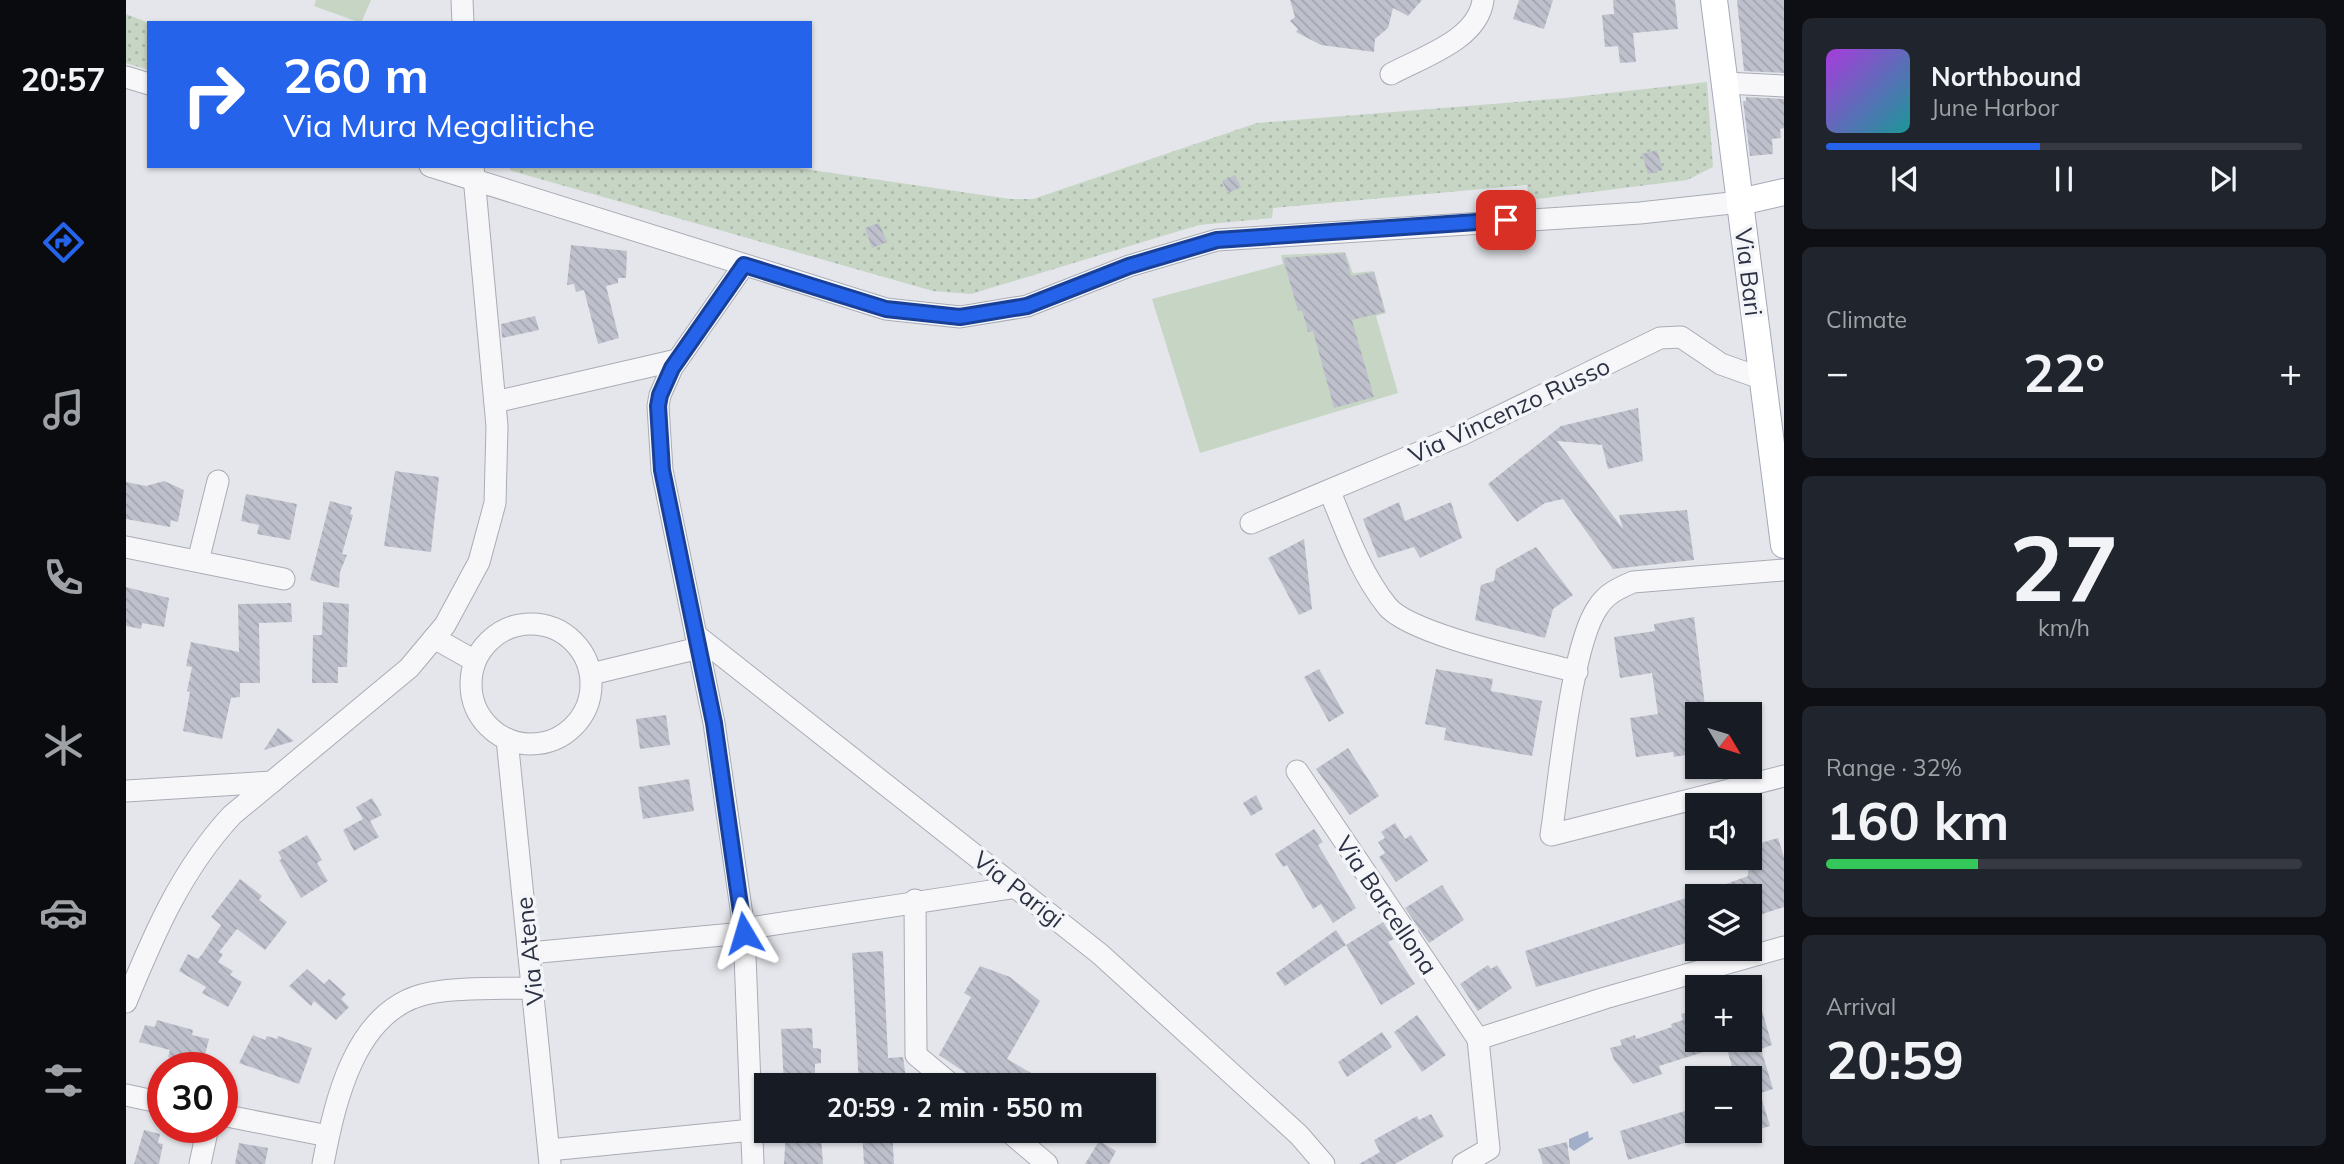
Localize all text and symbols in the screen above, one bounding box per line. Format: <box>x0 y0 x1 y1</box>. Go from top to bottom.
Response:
text: 260 m <box>283 44 429 105</box>
icon: right <box>168 49 259 140</box>
text: 20:57 <box>21 59 105 99</box>
text: Northbound <box>1931 60 2081 93</box>
text: June Harbor <box>1931 93 2059 122</box>
text: Via Mura Megalitiche <box>283 105 595 145</box>
icon: previous <box>1886 160 1924 198</box>
icon: pause <box>2045 160 2083 198</box>
icon: next <box>2204 160 2242 198</box>
pin <box>1476 190 1536 250</box>
icon: arrive <box>1487 201 1525 239</box>
icon: directions <box>39 218 88 267</box>
street label: Via Bari <box>1729 226 1769 318</box>
text: Climate <box>1826 305 1907 334</box>
text: 22° <box>2023 340 2105 405</box>
text: − <box>1826 348 1849 396</box>
text: + <box>2279 348 2302 396</box>
street label: Via Vincenzo Russo <box>1404 350 1614 470</box>
icon: music <box>39 385 88 434</box>
text: 27 <box>2009 510 2119 624</box>
icon: phone <box>39 553 88 602</box>
text: km/h <box>2038 613 2090 642</box>
north arrow <box>1685 702 1762 779</box>
map controls <box>1685 702 1762 1143</box>
icon: climate <box>39 721 88 770</box>
text: Range · 32% <box>1826 753 1962 782</box>
text: 160 km <box>1826 788 2009 853</box>
button: sound <box>1685 793 1762 870</box>
street label: Via Barcellona <box>1330 830 1444 980</box>
street label: Via Parigi <box>968 844 1070 934</box>
button: layers <box>1685 884 1762 961</box>
icon: car <box>39 888 88 937</box>
street label: Via Atene <box>508 895 550 1007</box>
position arrow <box>707 896 781 970</box>
button: + <box>1685 975 1762 1052</box>
text: Arrival <box>1826 992 1896 1021</box>
text: 20:59 <box>1826 1027 1964 1092</box>
speed limit sign: 30 <box>147 1052 238 1143</box>
icon: filters <box>39 1056 88 1105</box>
button: − <box>1685 1066 1762 1143</box>
text: 20:59 · 2 min · 550 m <box>827 1091 1083 1124</box>

